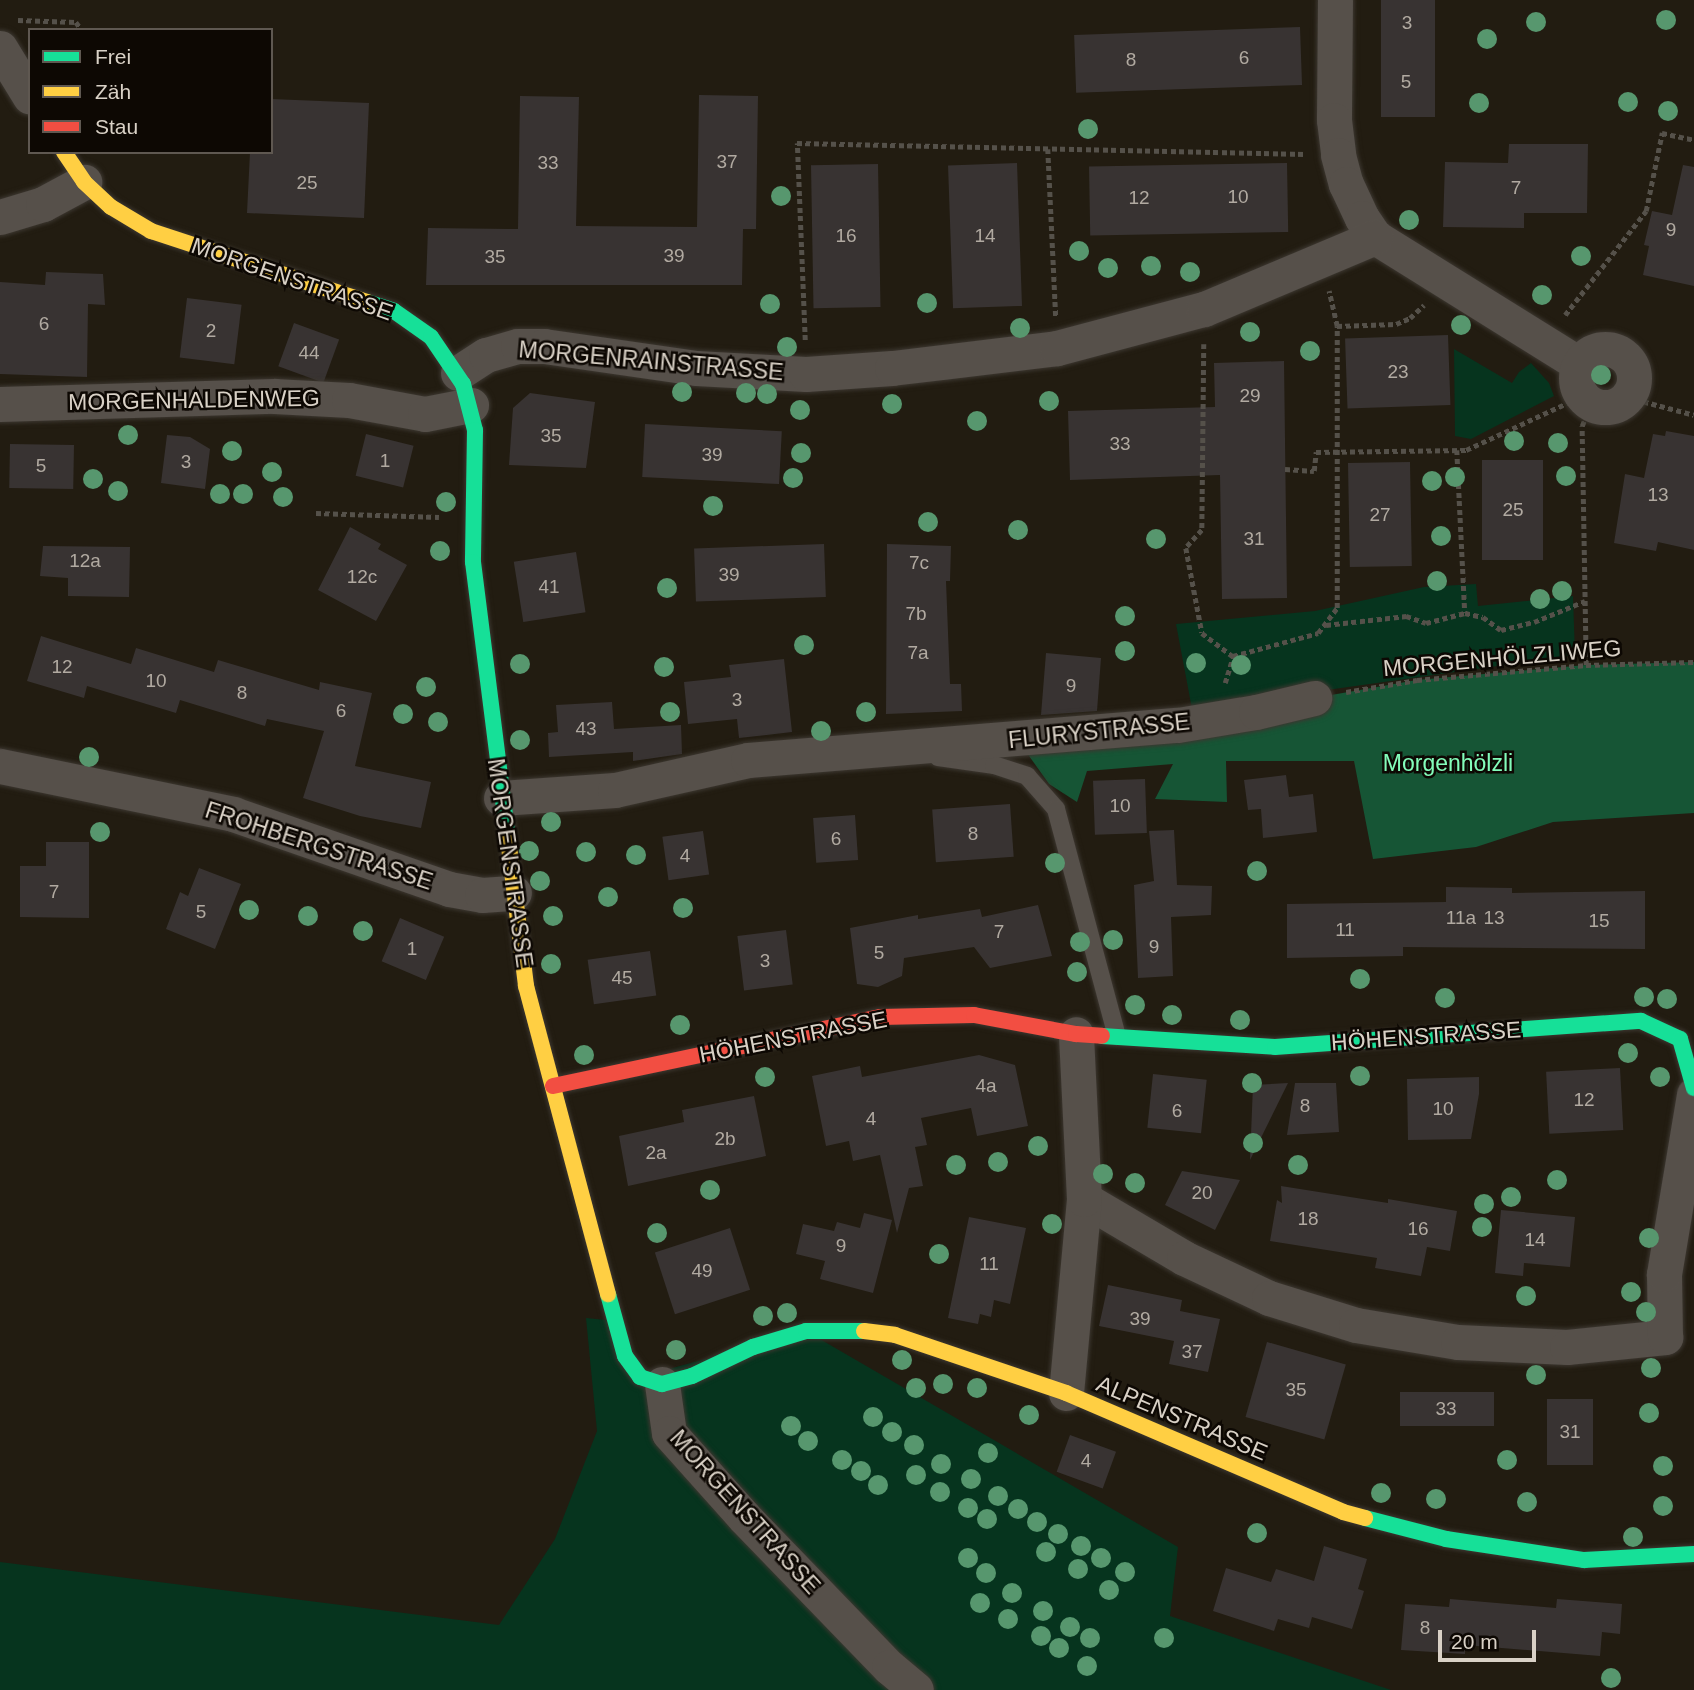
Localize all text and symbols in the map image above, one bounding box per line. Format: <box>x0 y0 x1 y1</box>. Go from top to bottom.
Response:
house number: 3 <box>1402 12 1412 34</box>
legend <box>28 28 273 154</box>
text: Frei <box>95 45 131 68</box>
house number: 6 <box>1239 47 1249 69</box>
house number: 8 <box>1126 49 1136 71</box>
house number: 5 <box>1401 71 1411 93</box>
text: Zäh <box>95 80 131 103</box>
text: Stau <box>95 115 138 138</box>
house number: 37 <box>716 151 738 173</box>
house number: 33 <box>537 152 559 174</box>
house number: 25 <box>296 172 318 194</box>
house number: 7 <box>1511 177 1521 199</box>
house number: 10 <box>1227 186 1249 208</box>
house number: 12 <box>1128 187 1150 209</box>
house number: 9 <box>1666 219 1676 241</box>
house number: 16 <box>835 225 857 247</box>
house number: 14 <box>974 225 996 247</box>
street label: MORGENSTRASSE <box>188 232 396 326</box>
house number: 39 <box>663 245 685 267</box>
house number: 35 <box>484 246 506 268</box>
house number: 6 <box>39 313 49 335</box>
house number: 2 <box>206 320 216 342</box>
street label: MORGENRAINSTRASSE <box>517 336 785 386</box>
house number: 44 <box>298 342 320 364</box>
house number: 23 <box>1387 361 1409 383</box>
street label: MORGENHALDENWEG <box>68 384 320 416</box>
house number: 29 <box>1239 385 1261 407</box>
house number: 35 <box>540 425 562 447</box>
house number: 33 <box>1109 433 1131 455</box>
house number: 39 <box>701 444 723 466</box>
house number: 1 <box>380 450 390 472</box>
house number: 3 <box>181 451 191 473</box>
house number: 5 <box>36 455 46 477</box>
house number: 13 <box>1647 484 1669 506</box>
house number: 25 <box>1502 499 1524 521</box>
house number: 27 <box>1369 504 1391 526</box>
house number: 31 <box>1243 528 1265 550</box>
house number: 12a <box>69 550 101 572</box>
house number: 7c <box>909 552 929 574</box>
house number: 39 <box>718 564 740 586</box>
house number: 12c <box>347 566 377 588</box>
house number: 41 <box>538 576 560 598</box>
house number: 7b <box>905 603 927 625</box>
street label: MORGENHÖLZLIWEG <box>1382 634 1622 682</box>
house number: 7a <box>907 642 929 664</box>
house number: 12 <box>51 656 73 678</box>
house number: 10 <box>145 670 167 692</box>
house number: 9 <box>1066 675 1076 697</box>
house number: 8 <box>237 682 247 704</box>
house number: 3 <box>732 689 742 711</box>
house number: 6 <box>336 700 346 722</box>
street label: FLURYSTRASSE <box>1007 708 1191 754</box>
house number: 43 <box>575 718 597 740</box>
park label: Morgenhölzli <box>1383 749 1513 777</box>
street label: MORGENSTRASSE <box>482 757 538 969</box>
house number: 10 <box>1109 795 1131 817</box>
street label: FROHBERGSTRASSE <box>202 796 436 896</box>
house number: 8 <box>968 823 978 845</box>
house number: 6 <box>831 828 841 850</box>
house number: 4 <box>680 845 690 867</box>
house number: 7 <box>49 881 59 903</box>
house number: 5 <box>196 901 206 923</box>
house number: 11a <box>1446 907 1476 929</box>
house number: 13 <box>1483 907 1505 929</box>
house number: 15 <box>1588 910 1610 932</box>
house number: 11 <box>1335 919 1355 941</box>
house number: 7 <box>994 921 1004 943</box>
house number: 9 <box>1149 936 1159 958</box>
house number: 1 <box>407 938 417 960</box>
house number: 5 <box>874 942 884 964</box>
house number: 3 <box>760 950 770 972</box>
house number: 45 <box>611 967 633 989</box>
street label: HÖHENSTRASSE <box>697 1005 889 1069</box>
street label: HÖHENSTRASSE <box>1330 1016 1522 1056</box>
house number: 4a <box>975 1075 997 1097</box>
house number: 12 <box>1573 1089 1595 1111</box>
house number: 8 <box>1300 1095 1310 1117</box>
house number: 10 <box>1432 1098 1454 1120</box>
house number: 6 <box>1172 1100 1182 1122</box>
house number: 4 <box>866 1108 876 1130</box>
house number: 2b <box>714 1128 736 1150</box>
house number: 2a <box>645 1142 667 1164</box>
house number: 20 <box>1191 1182 1213 1204</box>
house number: 18 <box>1297 1208 1319 1230</box>
house number: 16 <box>1407 1218 1429 1240</box>
house number: 14 <box>1524 1229 1546 1251</box>
house number: 9 <box>836 1235 846 1257</box>
house number: 11 <box>979 1253 999 1275</box>
house number: 49 <box>691 1260 713 1282</box>
house number: 39 <box>1129 1308 1151 1330</box>
house number: 37 <box>1181 1341 1203 1363</box>
street label: ALPENSTRASSE <box>1092 1370 1272 1466</box>
house number: 35 <box>1285 1379 1307 1401</box>
house number: 33 <box>1435 1398 1457 1420</box>
house number: 31 <box>1559 1421 1581 1443</box>
street label: MORGENSTRASSE <box>664 1424 826 1600</box>
house number: 4 <box>1081 1450 1091 1472</box>
scale bar <box>1442 1616 1540 1660</box>
house number: 8 <box>1420 1617 1430 1639</box>
text: 20 m <box>1451 1630 1498 1653</box>

